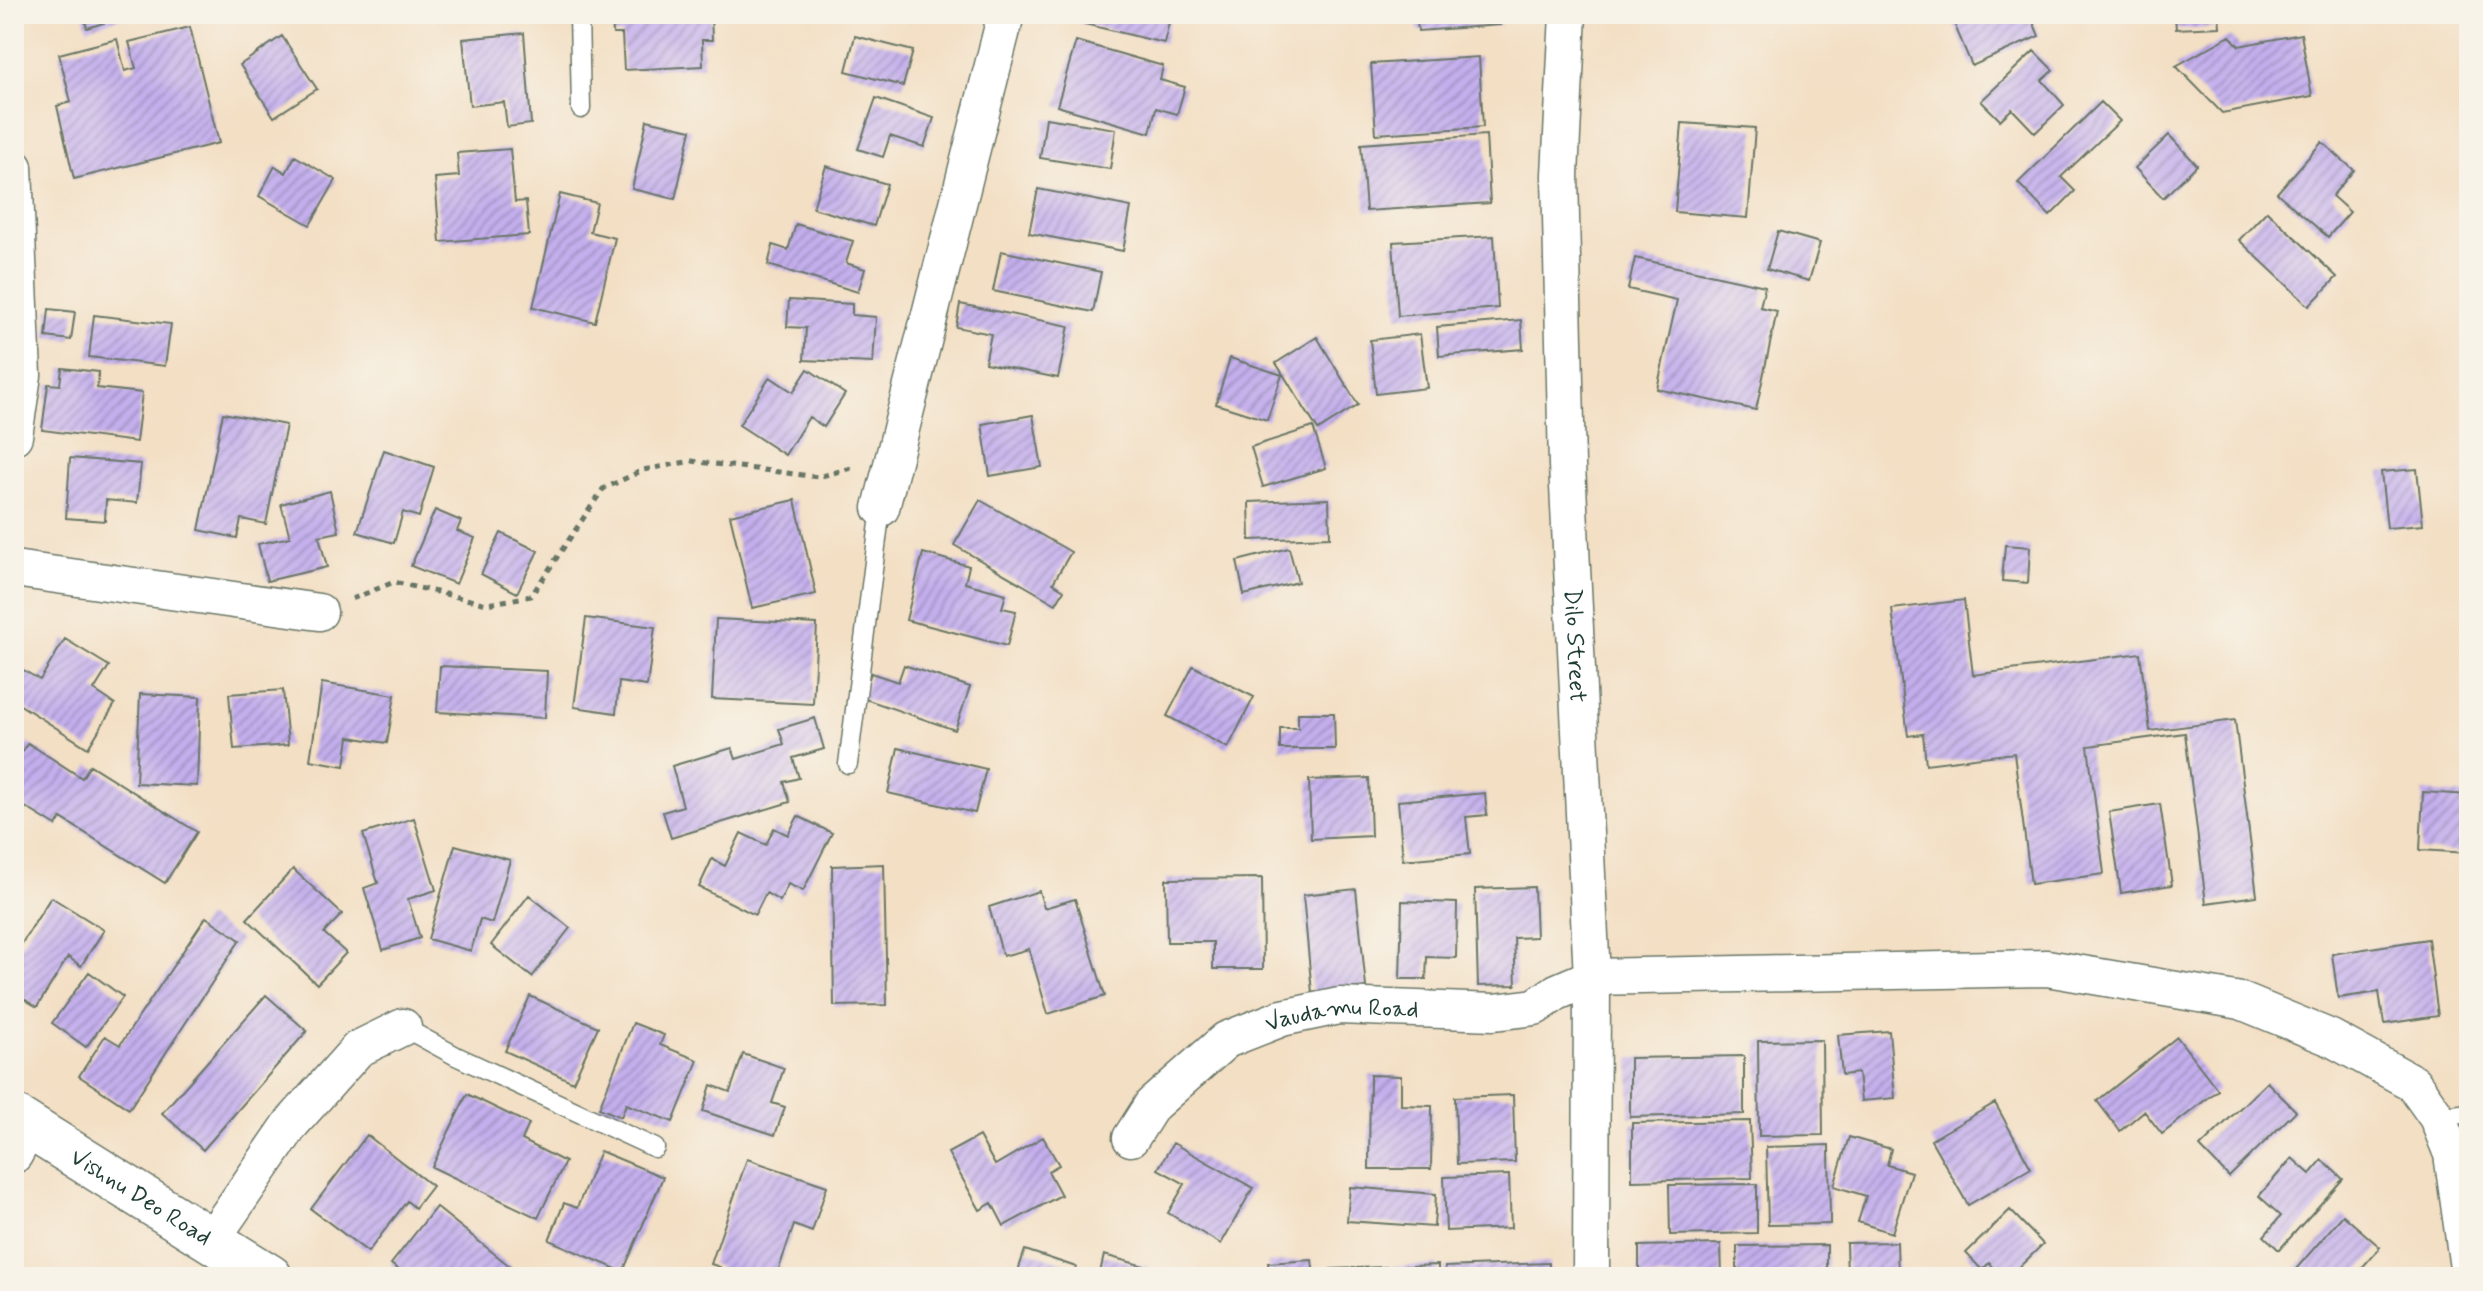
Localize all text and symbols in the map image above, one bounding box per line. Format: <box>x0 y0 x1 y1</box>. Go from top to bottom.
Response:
street label: Dilo Street <box>1556 588 1593 703</box>
street label: Vaudamu Road <box>1261 990 1419 1040</box>
street label: Vishnu Deo Road <box>64 1142 217 1254</box>

